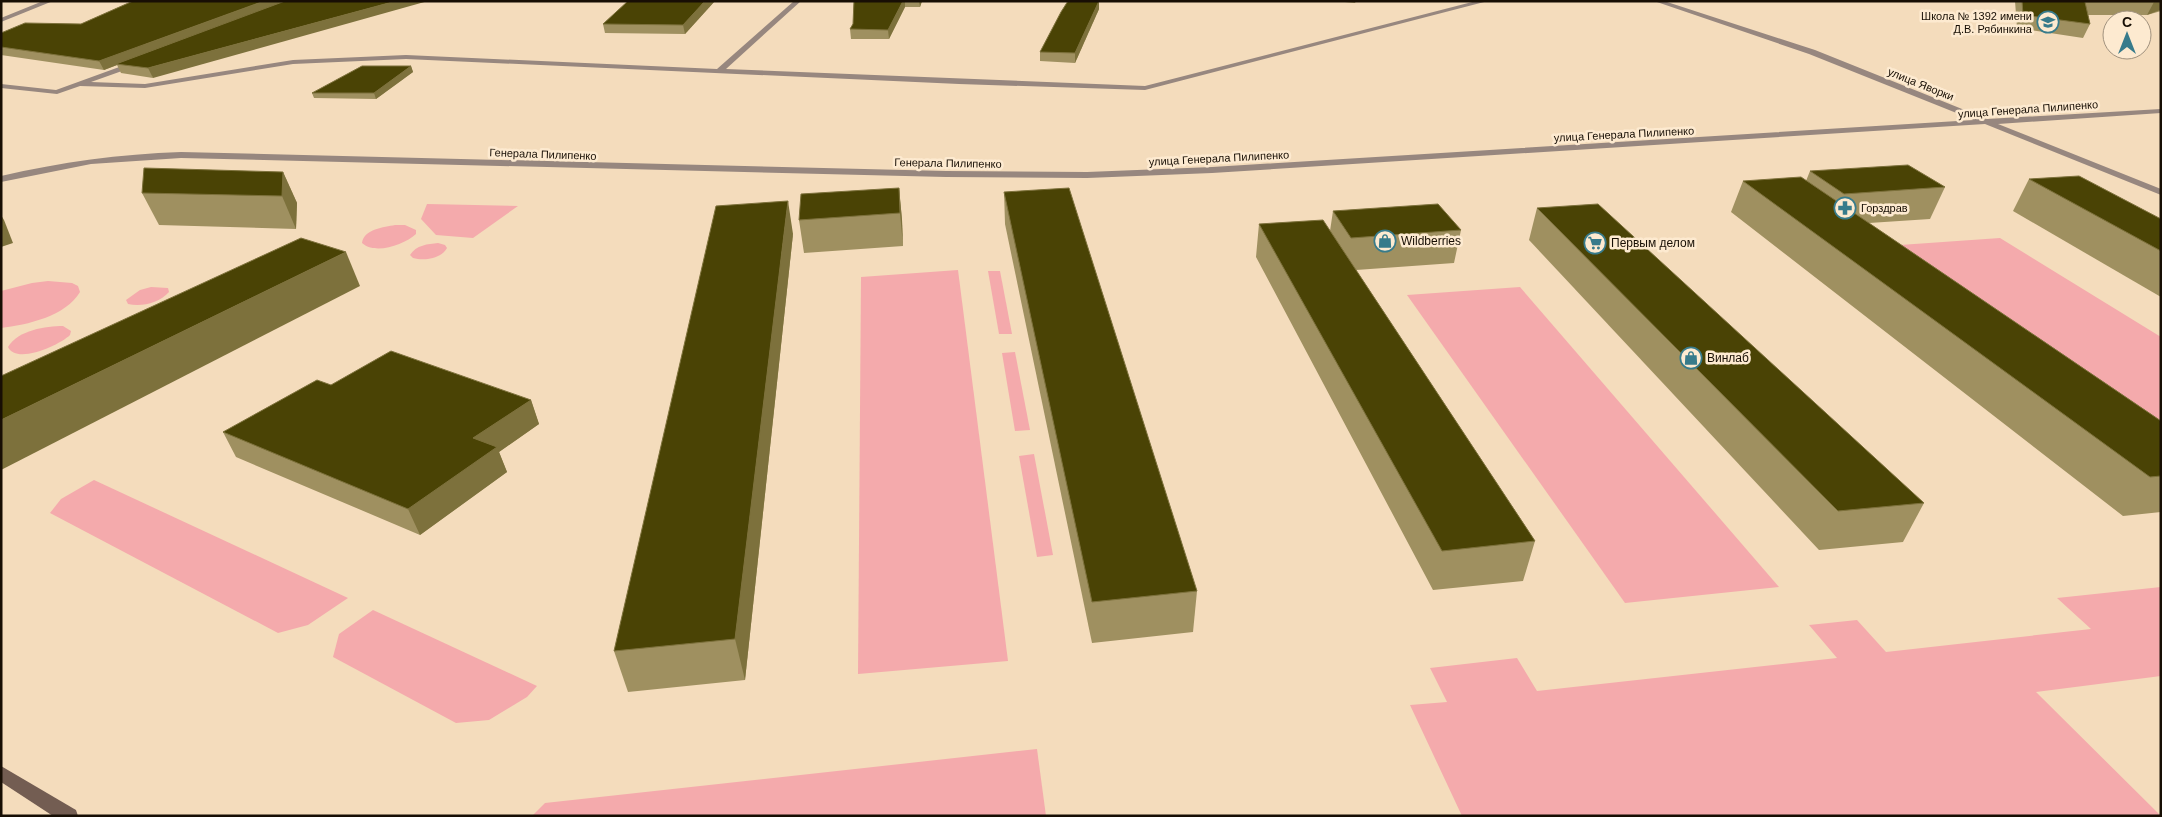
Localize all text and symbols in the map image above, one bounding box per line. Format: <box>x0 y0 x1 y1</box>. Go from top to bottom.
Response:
place label: Школа № 1392 имени Д.В. Рябинкина <box>1921 10 2033 35</box>
school or university icon: Школа № 1392 имени Д.В. Рябинкина <box>2036 10 2060 34</box>
north arrow <box>2102 10 2152 60</box>
text: С <box>2122 14 2132 30</box>
street label: улица Яворки <box>1886 65 1956 103</box>
street label: улица Генерала Пилипенко <box>1958 98 2098 120</box>
street label: улица Генерала Пилипенко <box>1554 124 1694 144</box>
street label: Генерала Пилипенко <box>489 146 597 162</box>
street label: улица Генерала Пилипенко <box>1149 148 1289 168</box>
street label: Генерала Пилипенко <box>894 156 1002 170</box>
pharmacy icon: Горздрав <box>1833 196 1857 220</box>
place label: Горздрав <box>1861 202 1908 214</box>
shop icon: Wildberries <box>1373 229 1397 253</box>
supermarket icon: Первым делом <box>1583 231 1607 255</box>
place label: Wildberries <box>1401 234 1461 248</box>
place label: Первым делом <box>1611 236 1695 250</box>
shop icon: Винлаб <box>1679 346 1703 370</box>
place label: Винлаб <box>1707 351 1749 365</box>

